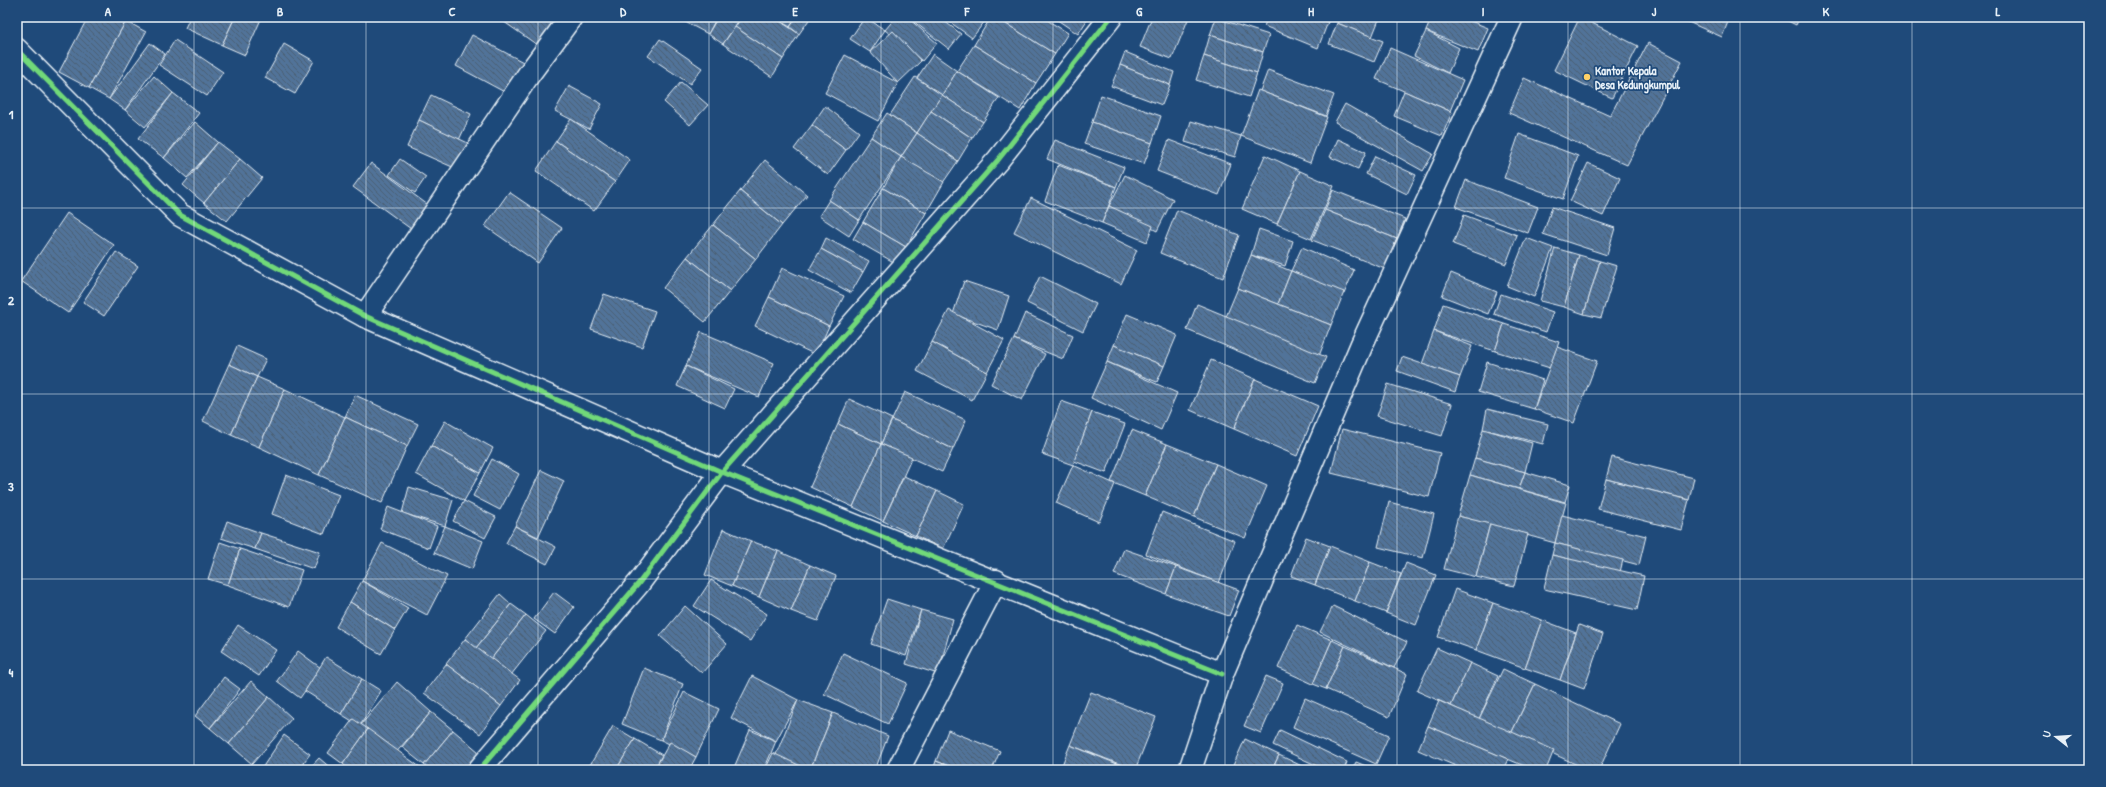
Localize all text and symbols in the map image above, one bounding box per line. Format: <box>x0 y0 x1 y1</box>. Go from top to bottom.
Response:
text: A <box>105 2 112 20</box>
text: B <box>277 2 284 20</box>
text: C <box>448 2 456 20</box>
text: D <box>620 2 627 20</box>
text: E <box>792 2 798 20</box>
text: F <box>964 2 971 20</box>
text: G <box>1136 2 1143 20</box>
text: H <box>1308 2 1314 20</box>
text: I <box>1481 2 1485 20</box>
text: J <box>1652 2 1657 20</box>
text: K <box>1823 2 1830 20</box>
text: L <box>1996 2 2001 20</box>
place label: Kantor Kepala Desa Kedungkumpul <box>1595 62 1681 94</box>
marker: Kantor Kepala Desa Kedungkumpul <box>1582 72 1592 82</box>
text: 1 <box>9 105 14 123</box>
text: 2 <box>8 291 15 309</box>
text: 3 <box>8 477 14 495</box>
text: 4 <box>9 663 14 681</box>
north arrow <box>2036 717 2076 757</box>
text: U <box>2039 729 2054 739</box>

